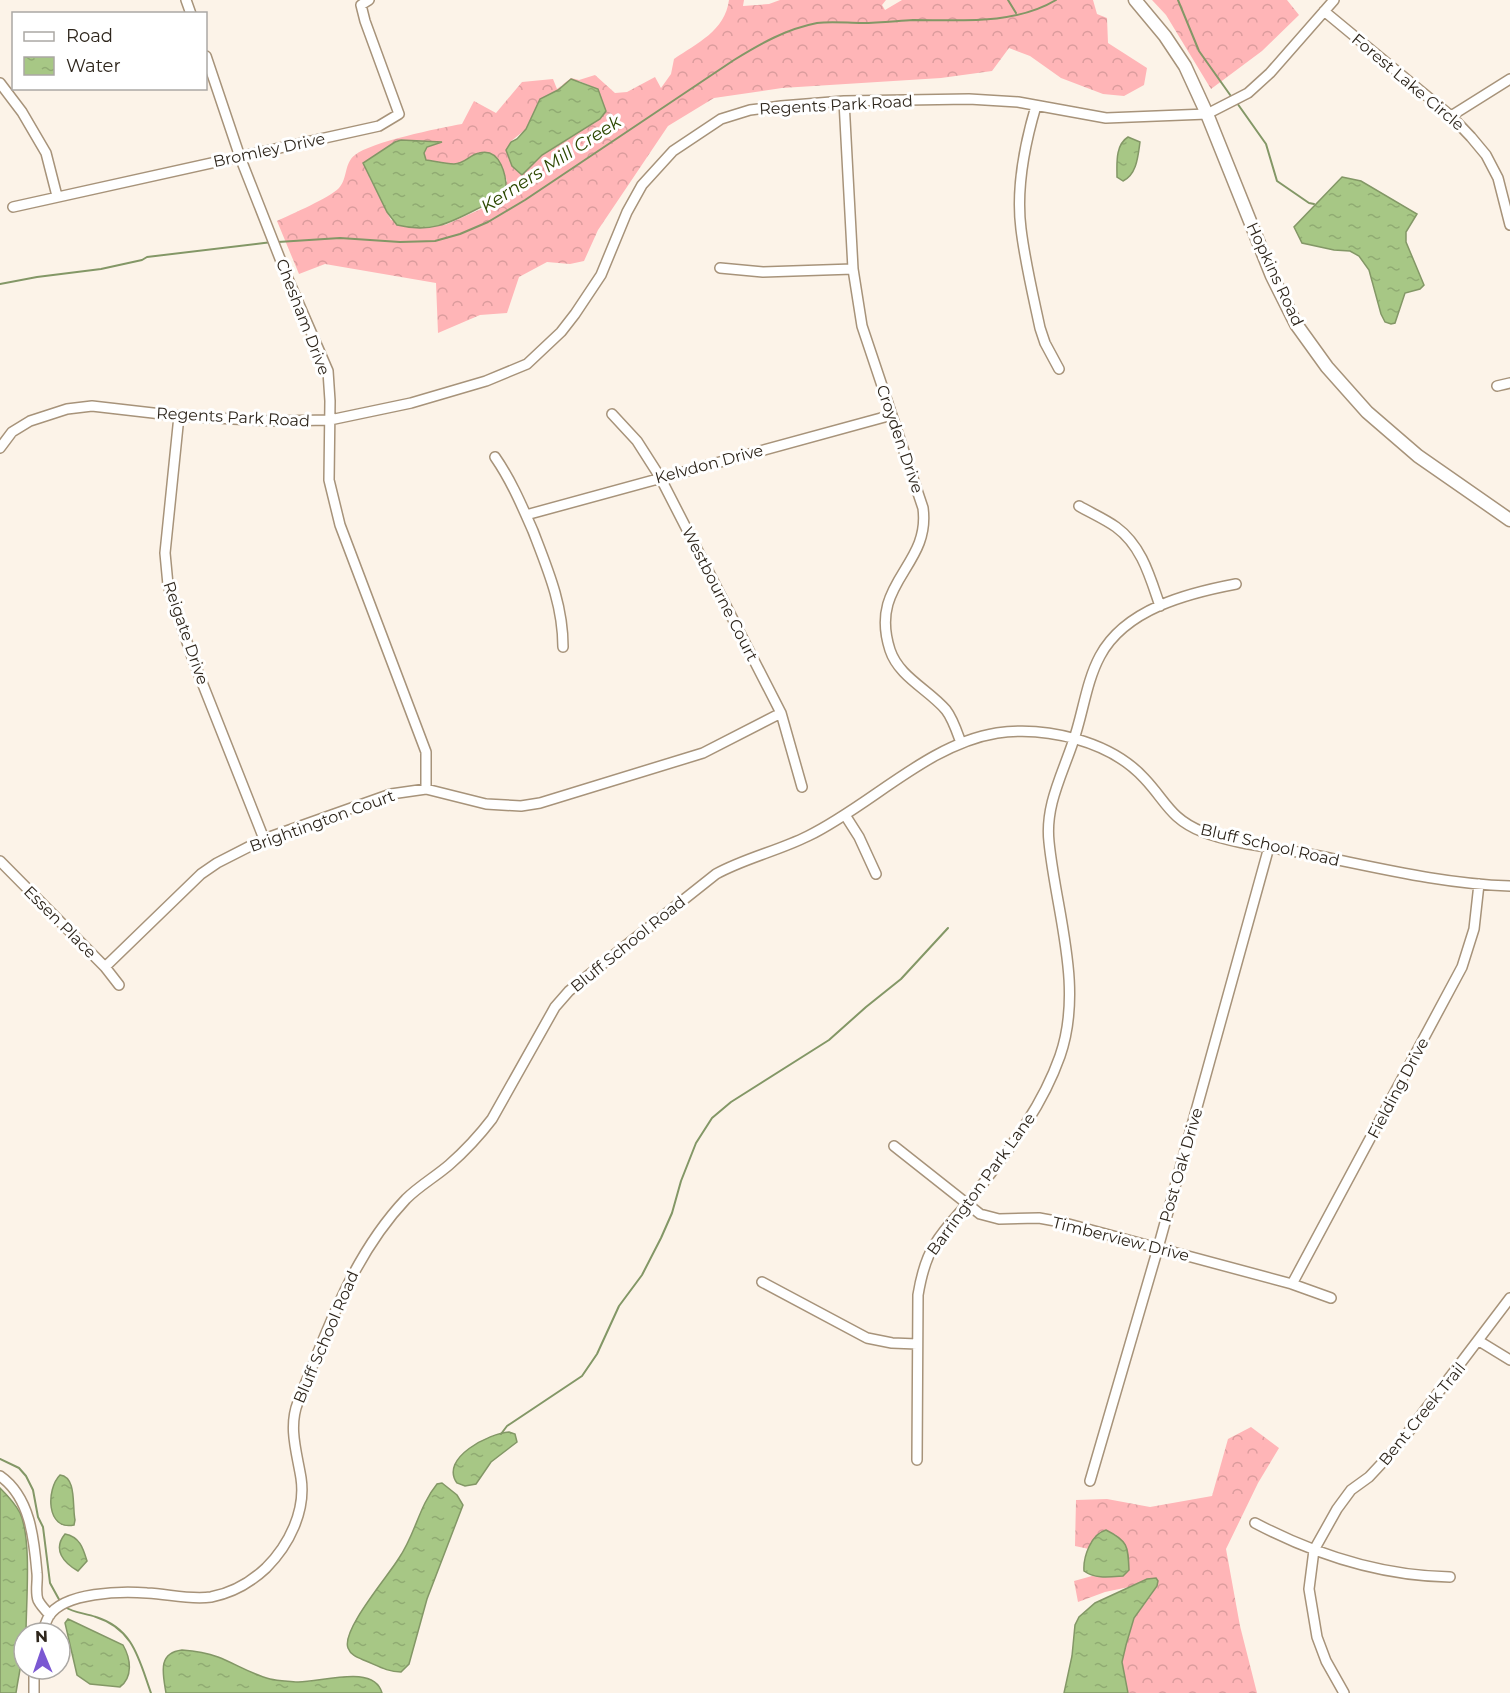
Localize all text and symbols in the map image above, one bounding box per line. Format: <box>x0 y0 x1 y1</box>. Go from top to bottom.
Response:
legend <box>12 12 207 90</box>
text: Road <box>66 25 113 47</box>
street label: Forest Lake Circle <box>1348 29 1468 135</box>
text: Water <box>66 55 121 77</box>
street label: Regents Park Road <box>759 91 913 119</box>
water label: Kerners Mill Creek <box>477 110 626 218</box>
street label: Bromley Drive <box>211 129 327 171</box>
street label: Hopkins Road <box>1243 219 1307 329</box>
street label: Chesham Drive <box>272 256 334 378</box>
street label: Croyden Drive <box>873 382 927 496</box>
street label: Regents Park Road <box>156 403 310 431</box>
street label: Kelvdon Drive <box>653 440 765 488</box>
street label: Westbourne Court <box>678 524 762 665</box>
street label: Reigate Drive <box>159 579 213 687</box>
street label: Brightington Court <box>247 786 398 856</box>
street label: Bluff School Road <box>1199 820 1341 870</box>
street label: Essen Place <box>20 882 100 962</box>
street label: Bluff School Road <box>567 892 689 996</box>
street label: Fielding Drive <box>1363 1034 1433 1142</box>
street label: Post Oak Drive <box>1156 1106 1206 1224</box>
street label: Barrington Park Lane <box>923 1109 1039 1259</box>
street label: Timberview Drive <box>1051 1213 1191 1265</box>
street label: Bluff School Road <box>289 1268 363 1406</box>
street label: Bent Creek Trail <box>1375 1359 1469 1469</box>
north arrow <box>12 1621 72 1681</box>
text: N <box>35 1627 48 1646</box>

